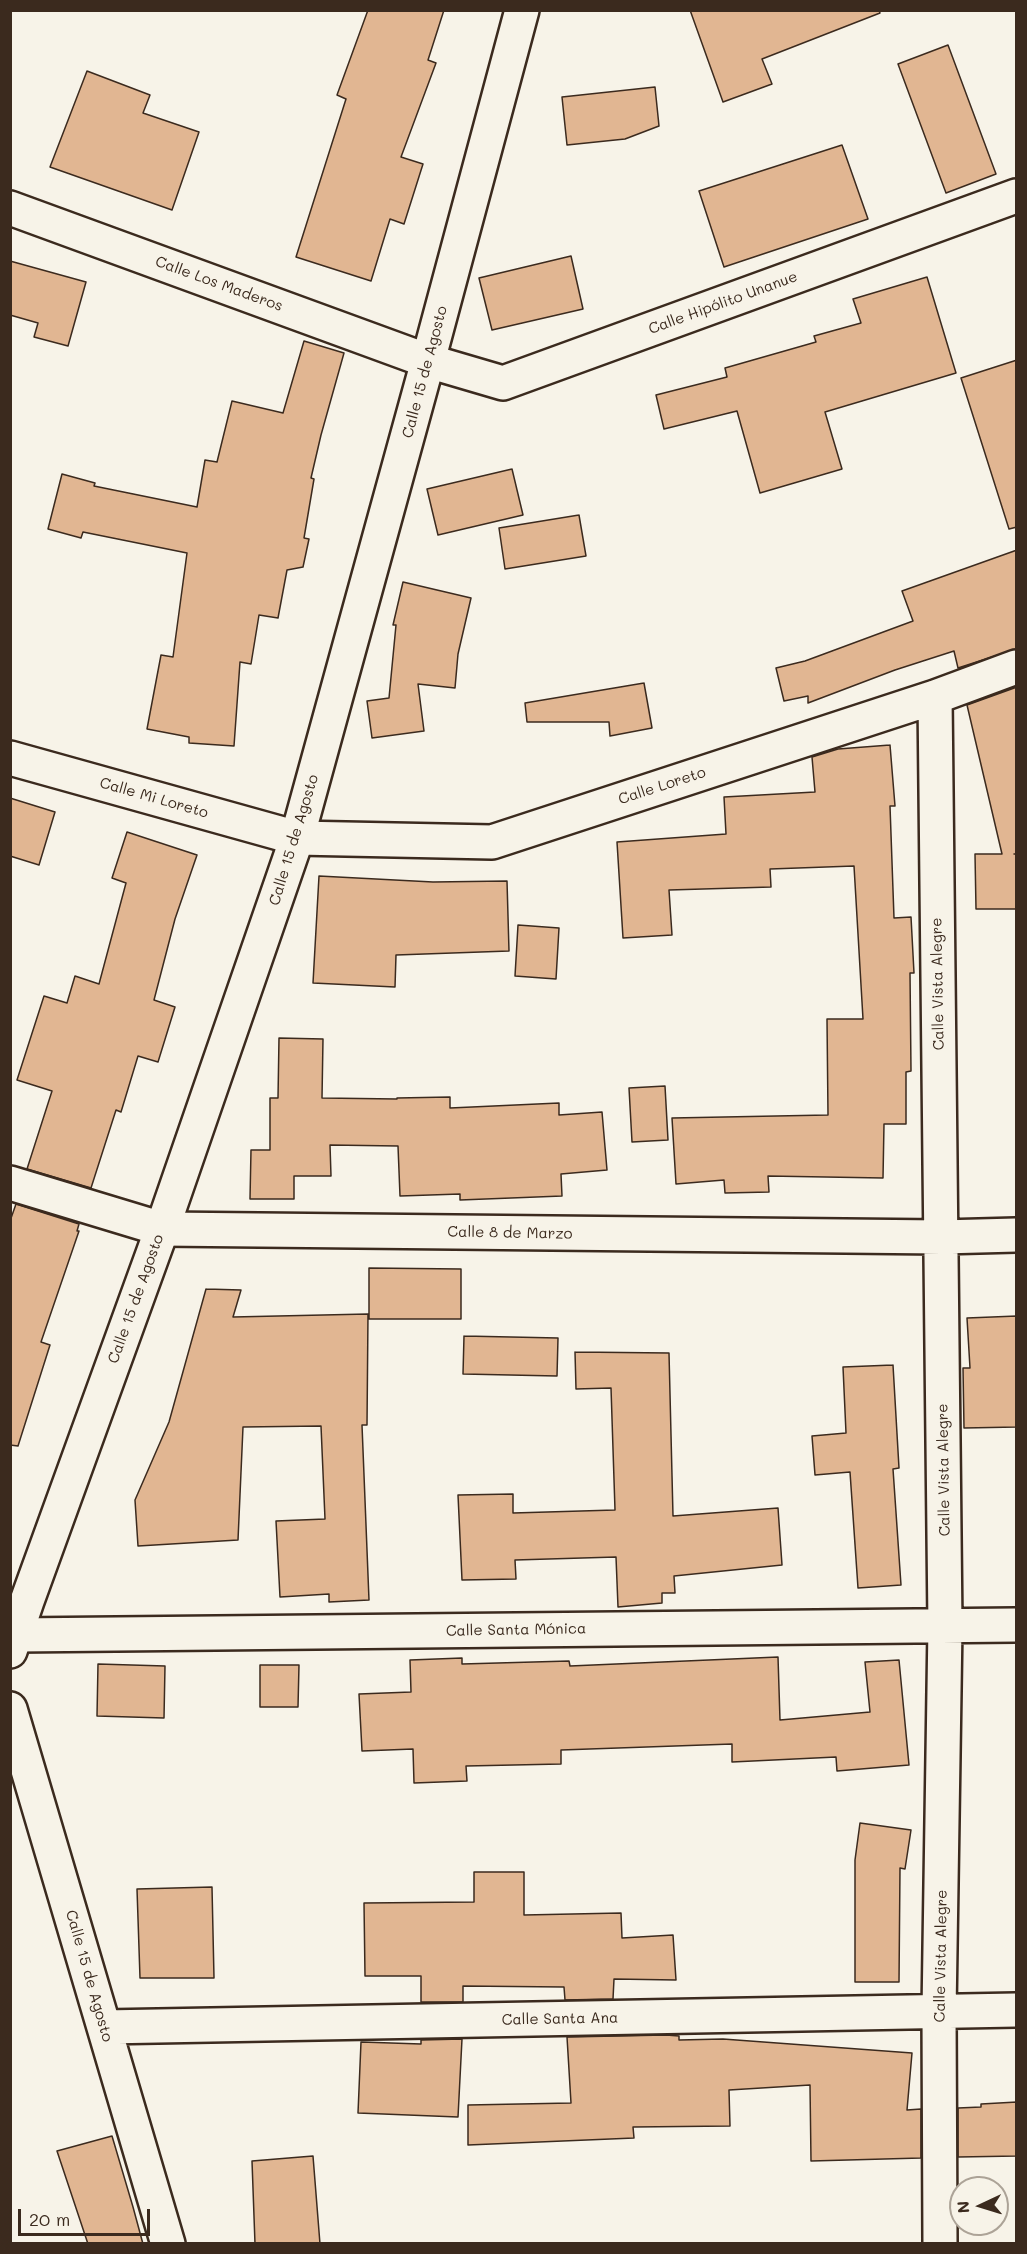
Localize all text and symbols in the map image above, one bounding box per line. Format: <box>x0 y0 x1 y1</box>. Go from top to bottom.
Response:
street label: Calle Los Maderos <box>153 253 285 315</box>
street label: Calle Hipólito Unanue <box>646 268 800 338</box>
street label: Calle 15 de Agosto <box>399 304 451 440</box>
street label: Calle Loreto <box>616 763 708 809</box>
street label: Calle 15 de Agosto <box>265 772 323 908</box>
street label: Calle Mi Loreto <box>98 774 210 822</box>
street label: Calle Vista Alegre <box>928 917 948 1051</box>
street label: Calle 8 de Marzo <box>447 1223 573 1243</box>
street label: Calle 15 de Agosto <box>104 1232 168 1366</box>
street label: Calle Vista Alegre <box>934 1403 954 1537</box>
street label: Calle Santa Mónica <box>446 1620 586 1640</box>
street label: Calle Vista Alegre <box>931 1889 951 2023</box>
street label: Calle 15 de Agosto <box>62 1908 116 2044</box>
street label: Calle Santa Ana <box>502 2009 618 2029</box>
north arrow <box>949 2176 1009 2236</box>
scale bar <box>21 2197 153 2235</box>
text: N <box>952 2200 973 2214</box>
text: 20 m <box>29 2207 70 2231</box>

